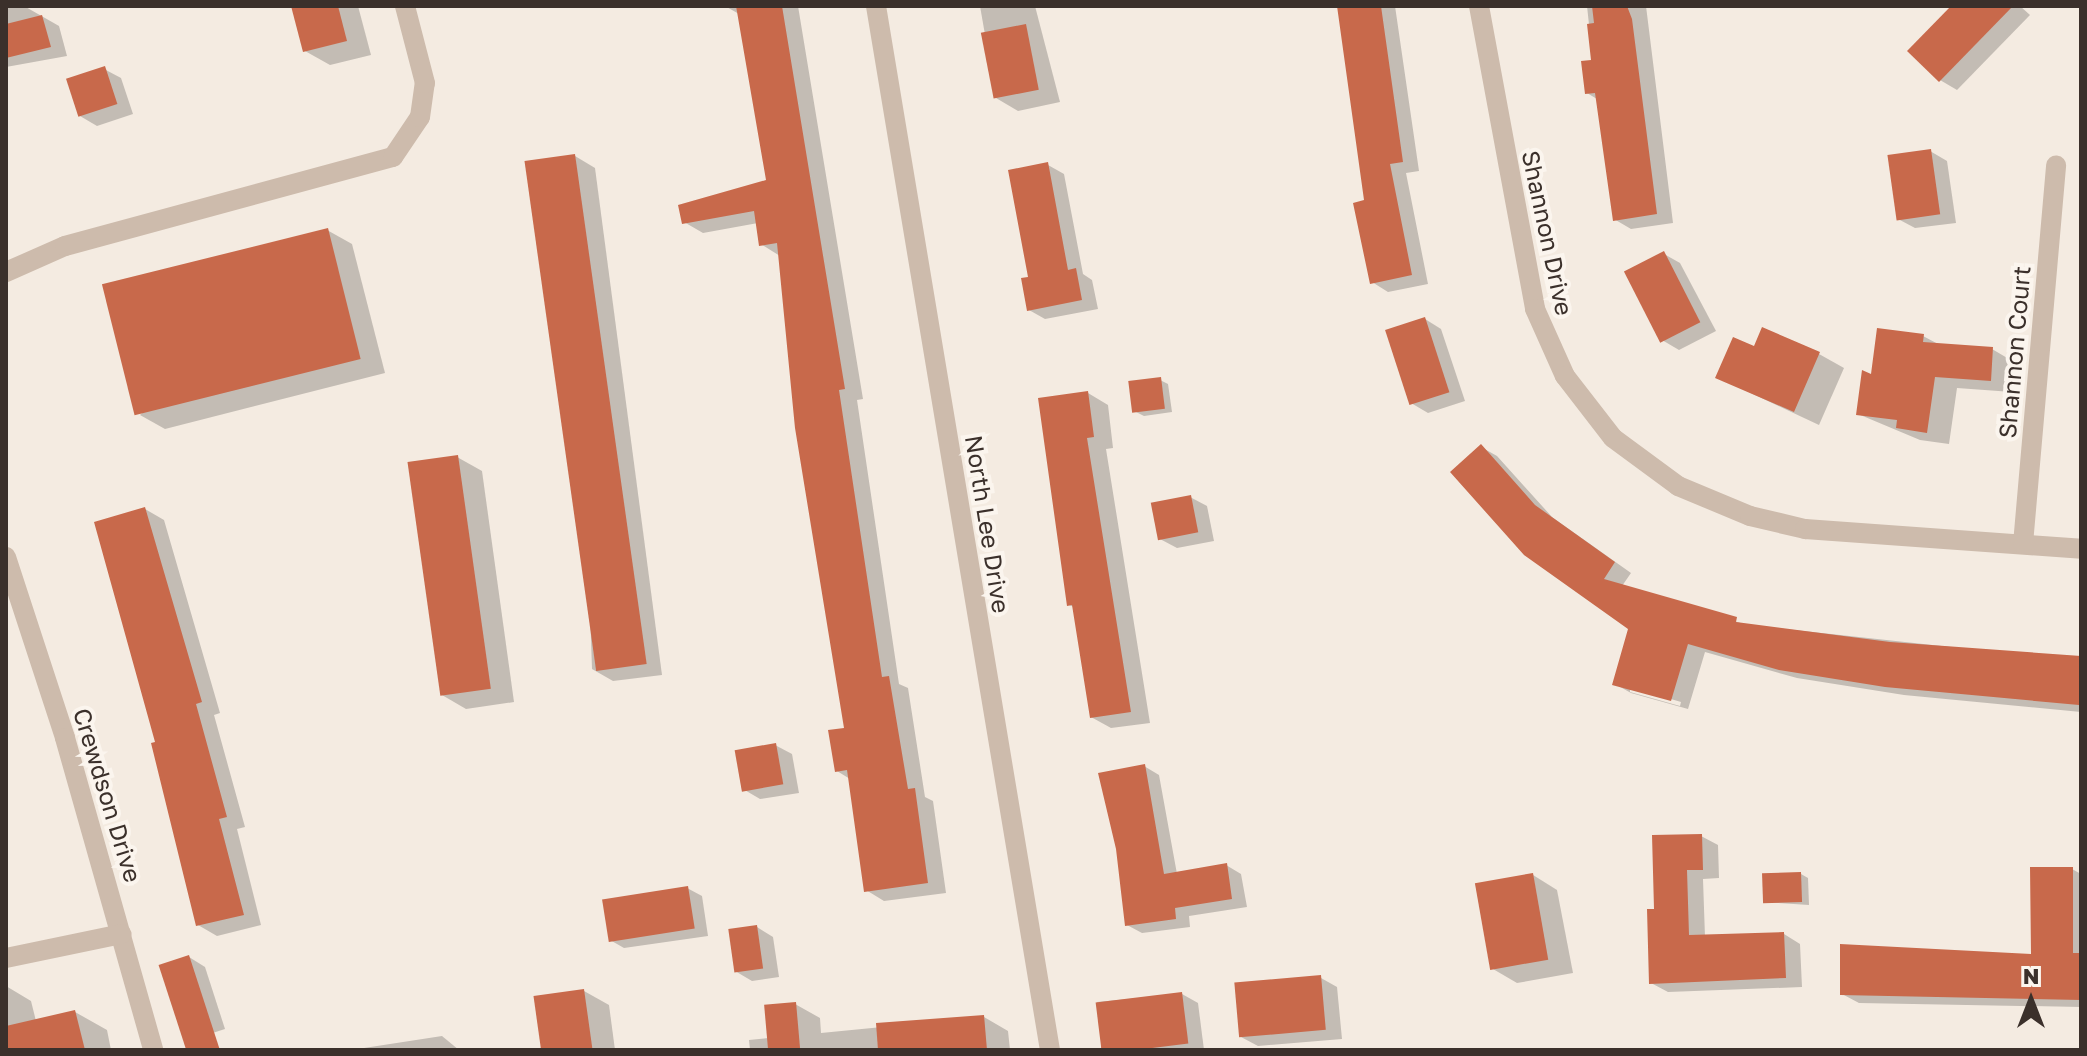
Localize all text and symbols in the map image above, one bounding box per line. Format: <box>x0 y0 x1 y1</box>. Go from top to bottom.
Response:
street label: Shannon Drive <box>1516 148 1580 318</box>
street label: Shannon Court <box>1992 265 2036 439</box>
street label: North Lee Drive <box>960 433 1016 615</box>
street label: Crewdson Drive <box>68 705 148 885</box>
north arrow <box>1991 960 2071 1040</box>
text: N <box>2023 962 2039 989</box>

